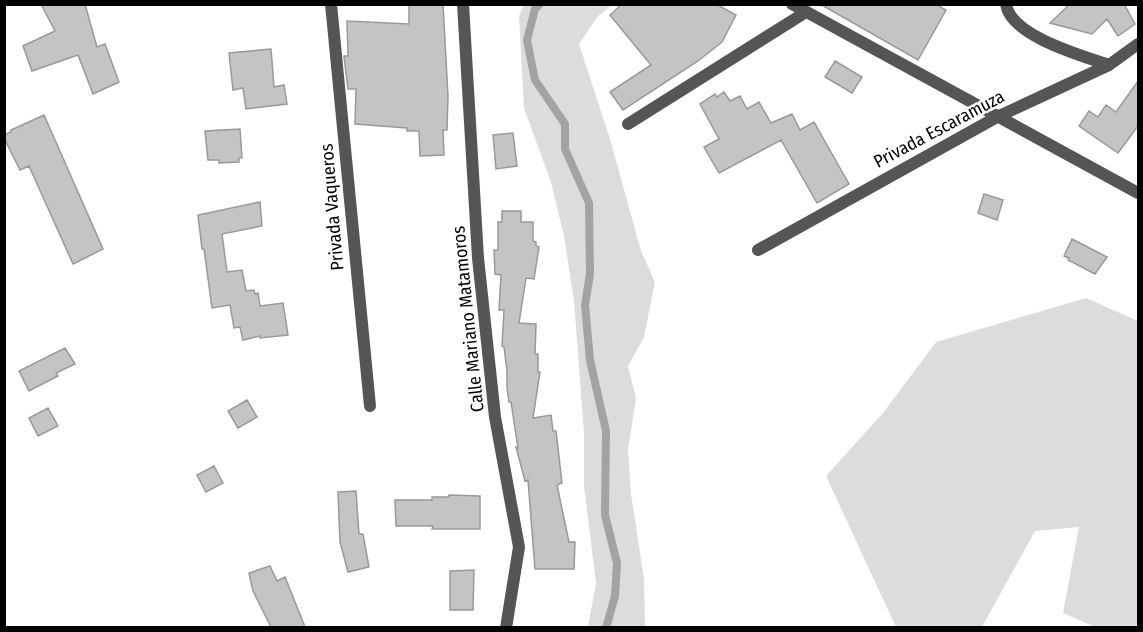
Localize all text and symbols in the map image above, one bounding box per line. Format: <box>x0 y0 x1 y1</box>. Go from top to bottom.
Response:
street label: Privada Escaramuza <box>870 85 1008 173</box>
street label: Privada Vaqueros <box>315 142 349 271</box>
street label: Calle Mariano Matamoros <box>447 225 489 413</box>

